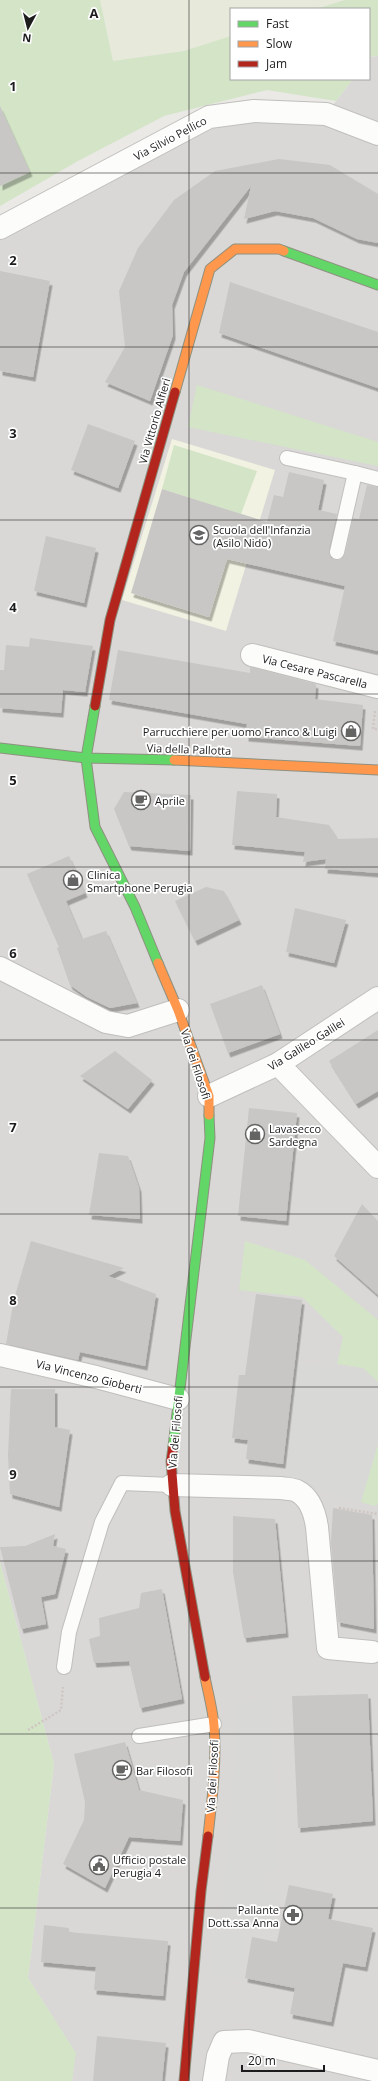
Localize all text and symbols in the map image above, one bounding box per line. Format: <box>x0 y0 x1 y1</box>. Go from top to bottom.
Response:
text: A <box>90 4 99 22</box>
north arrow <box>8 8 48 48</box>
legend <box>230 8 370 80</box>
text: Fast <box>266 15 289 32</box>
text: N <box>21 30 32 46</box>
text: Slow <box>266 35 293 52</box>
text: Jam <box>265 55 287 72</box>
text: 1 <box>9 77 17 95</box>
street label: Via Silvio Pellico <box>131 112 209 164</box>
text: 2 <box>9 251 17 269</box>
street label: Via Vittorio Alfieri <box>135 376 173 466</box>
text: 3 <box>9 424 17 442</box>
place label: Scuola dell'Infanzia (Asilo Nido) <box>213 522 311 550</box>
school or university icon: Scuola dell'Infanzia (Asilo Nido) <box>188 524 210 546</box>
text: 4 <box>9 598 17 616</box>
street label: Via Cesare Pascarella <box>261 651 369 691</box>
shop icon: Parrucchiere per uomo Franco & Luigi <box>340 720 362 742</box>
place label: Parrucchiere per uomo Franco & Luigi <box>143 724 337 739</box>
street label: Via della Pallotta <box>146 740 232 758</box>
text: 5 <box>9 771 17 789</box>
cafe icon: Aprile <box>130 789 152 811</box>
place label: Aprile <box>155 793 185 808</box>
place label: Clinica Smartphone Perugia <box>87 867 193 895</box>
shop icon: Clinica Smartphone Perugia <box>62 869 84 891</box>
text: 6 <box>9 944 17 962</box>
street label: Via Galileo Galilei <box>265 1014 347 1074</box>
street label: Via dei Filosofi <box>178 1027 214 1101</box>
text: 7 <box>9 1118 17 1136</box>
place label: Lavasecco Sardegna <box>269 1121 321 1149</box>
shop icon: Lavasecco Sardegna <box>244 1123 266 1145</box>
text: 8 <box>9 1291 17 1309</box>
street label: Via Vincenzo Gioberti <box>34 1356 144 1396</box>
street label: Via dei Filosofi <box>164 1395 186 1469</box>
text: 9 <box>9 1465 17 1483</box>
street label: Via dei Filosofi <box>203 1739 221 1813</box>
cafe icon: Bar Filosofi <box>111 1759 133 1781</box>
place label: Bar Filosofi <box>136 1763 193 1778</box>
place label: Ufficio postale Perugia 4 <box>113 1852 186 1880</box>
public building icon: Ufficio postale Perugia 4 <box>88 1854 110 1876</box>
place label: Pallante Dott.ssa Anna <box>208 1902 279 1930</box>
pharmacy icon: Pallante Dott.ssa Anna <box>282 1904 304 1926</box>
scale bar <box>242 2047 324 2073</box>
text: 20 m <box>248 2052 276 2069</box>

